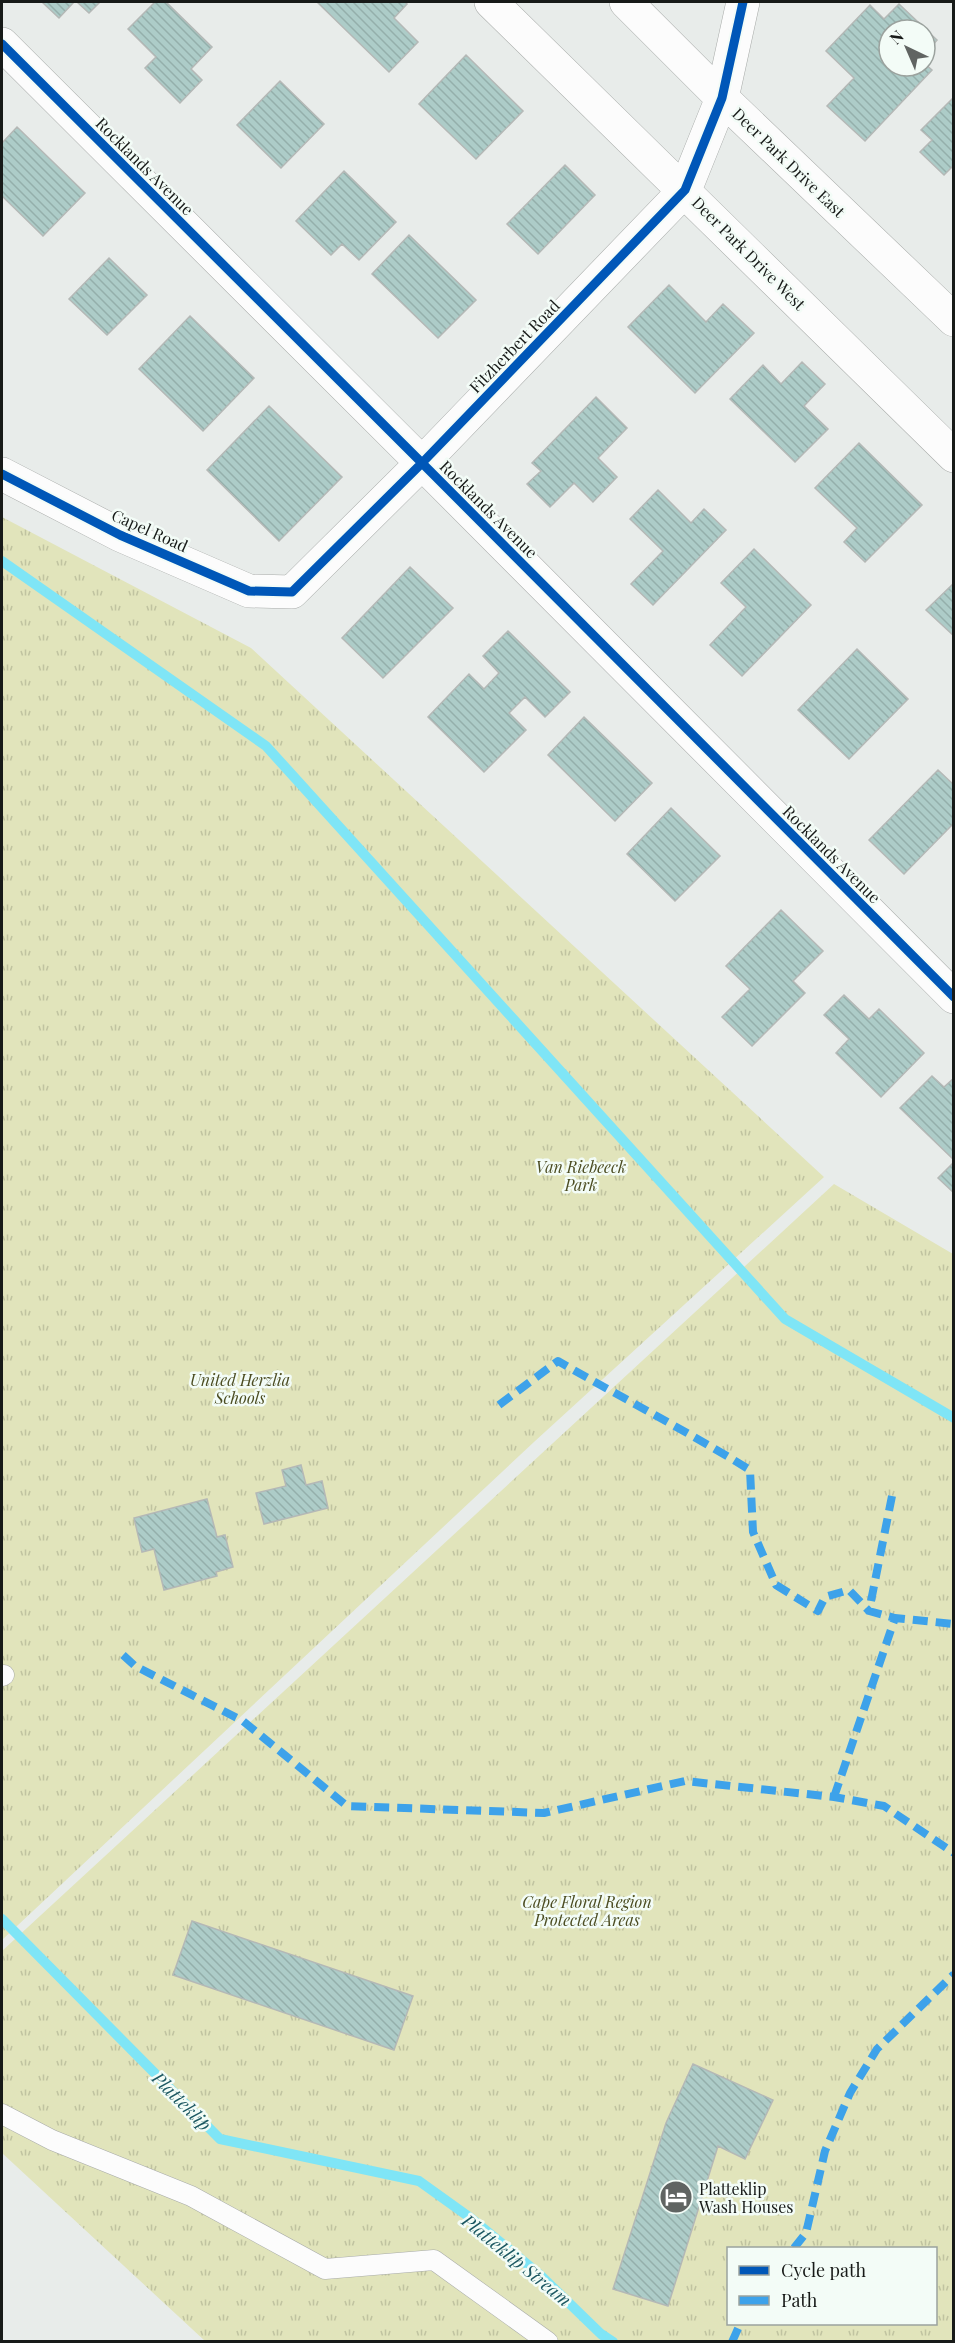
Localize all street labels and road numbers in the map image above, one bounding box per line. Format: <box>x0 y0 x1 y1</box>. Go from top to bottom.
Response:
street label: Deer Park Drive East <box>728 103 850 221</box>
street label: Rocklands Avenue <box>92 113 198 219</box>
street label: Deer Park Drive West <box>688 192 810 314</box>
street label: Fitzherbert Road <box>464 295 564 397</box>
street label: Rocklands Avenue <box>436 456 542 562</box>
street label: Capel Road <box>109 504 191 556</box>
street label: Rocklands Avenue <box>779 801 885 907</box>

